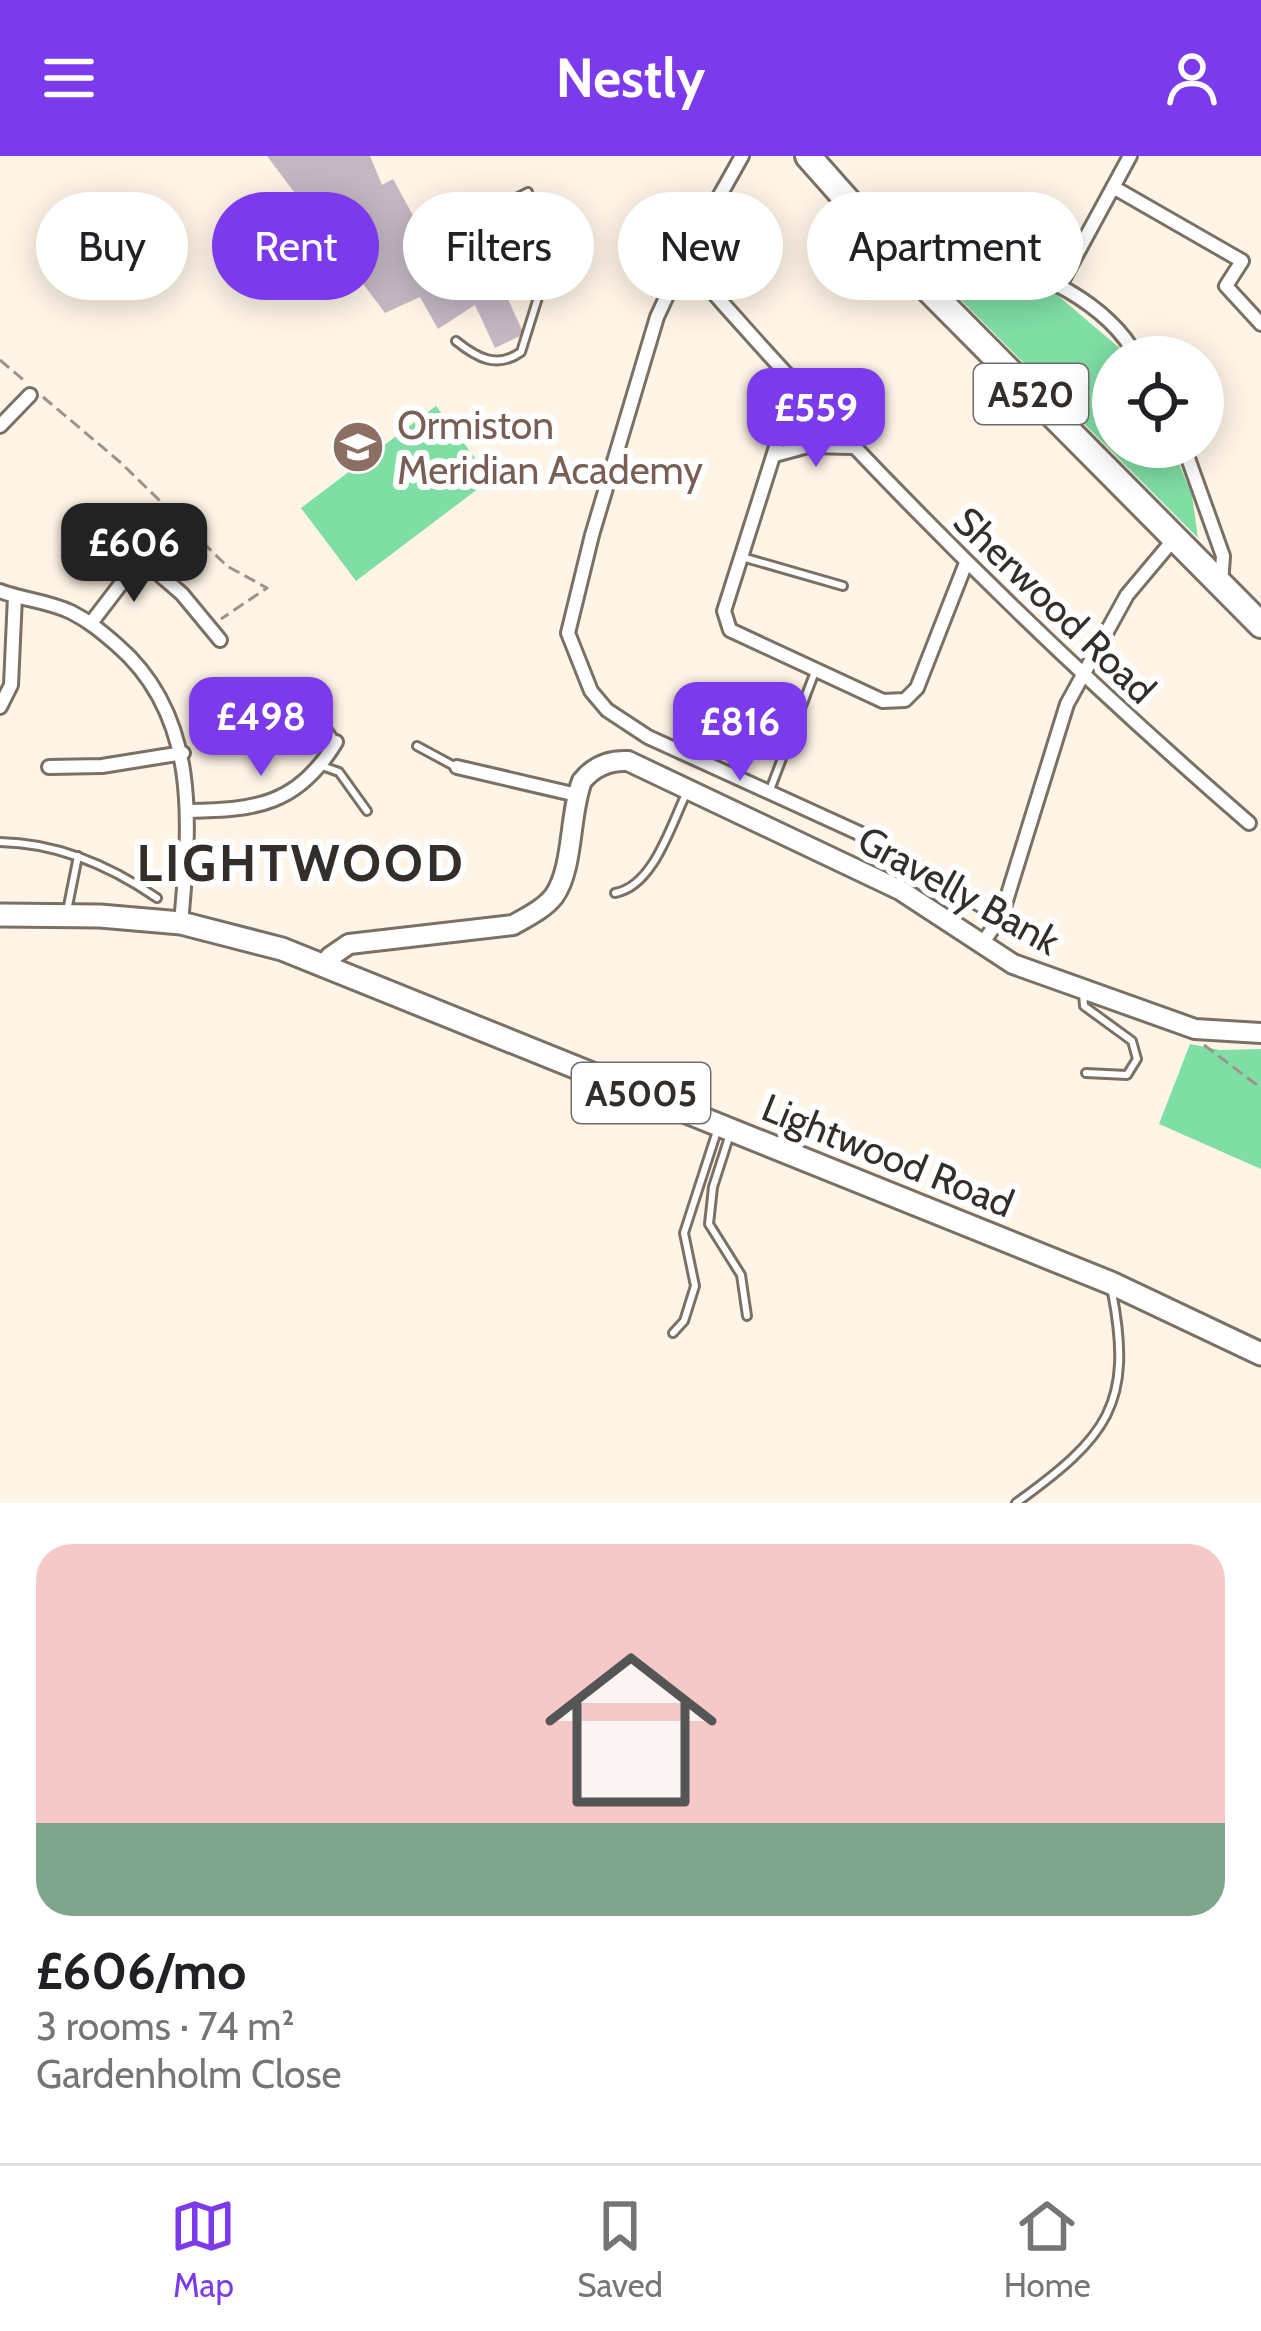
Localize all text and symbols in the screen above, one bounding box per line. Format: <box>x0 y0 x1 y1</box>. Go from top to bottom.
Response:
icon: menu <box>36 45 102 111</box>
text: Nestly <box>556 45 705 111</box>
icon: person <box>1159 45 1225 111</box>
chip: Buy <box>36 192 188 300</box>
chip: Rent <box>212 192 379 300</box>
chip: Filters <box>403 192 594 300</box>
chip: New <box>618 192 783 300</box>
chip: Apartment <box>807 192 1083 300</box>
map controls <box>1092 336 1224 468</box>
button: locate <box>1092 336 1224 468</box>
road number: A520 <box>974 364 1088 424</box>
pin: £559 <box>745 368 887 470</box>
text: £559 <box>774 383 858 431</box>
place label: Ormiston Meridian Academy <box>397 401 703 494</box>
school or university icon: Ormiston Meridian Academy <box>330 419 386 475</box>
street label: Sherwood Road <box>944 497 1166 713</box>
pin: £606 <box>63 503 205 605</box>
text: £606 <box>88 518 180 566</box>
pin: £498 <box>190 677 332 779</box>
pin: £816 <box>669 682 811 784</box>
text: £498 <box>216 692 306 740</box>
text: £816 <box>700 697 780 745</box>
street label: Gravelly Bank <box>850 815 1068 965</box>
district label: LIGHTWOOD <box>136 832 466 894</box>
road number: A5005 <box>572 1063 710 1123</box>
street label: Lightwood Road <box>755 1083 1021 1227</box>
icon: home <box>523 1622 739 1838</box>
text: £606/mo <box>36 1940 246 2002</box>
text: 3 rooms · 74 m² <box>36 2002 295 2050</box>
text: Gardenholm Close <box>36 2050 342 2098</box>
tab: Map <box>170 2193 236 2305</box>
tab: Saved <box>577 2193 663 2305</box>
tab: Home <box>1004 2193 1091 2305</box>

